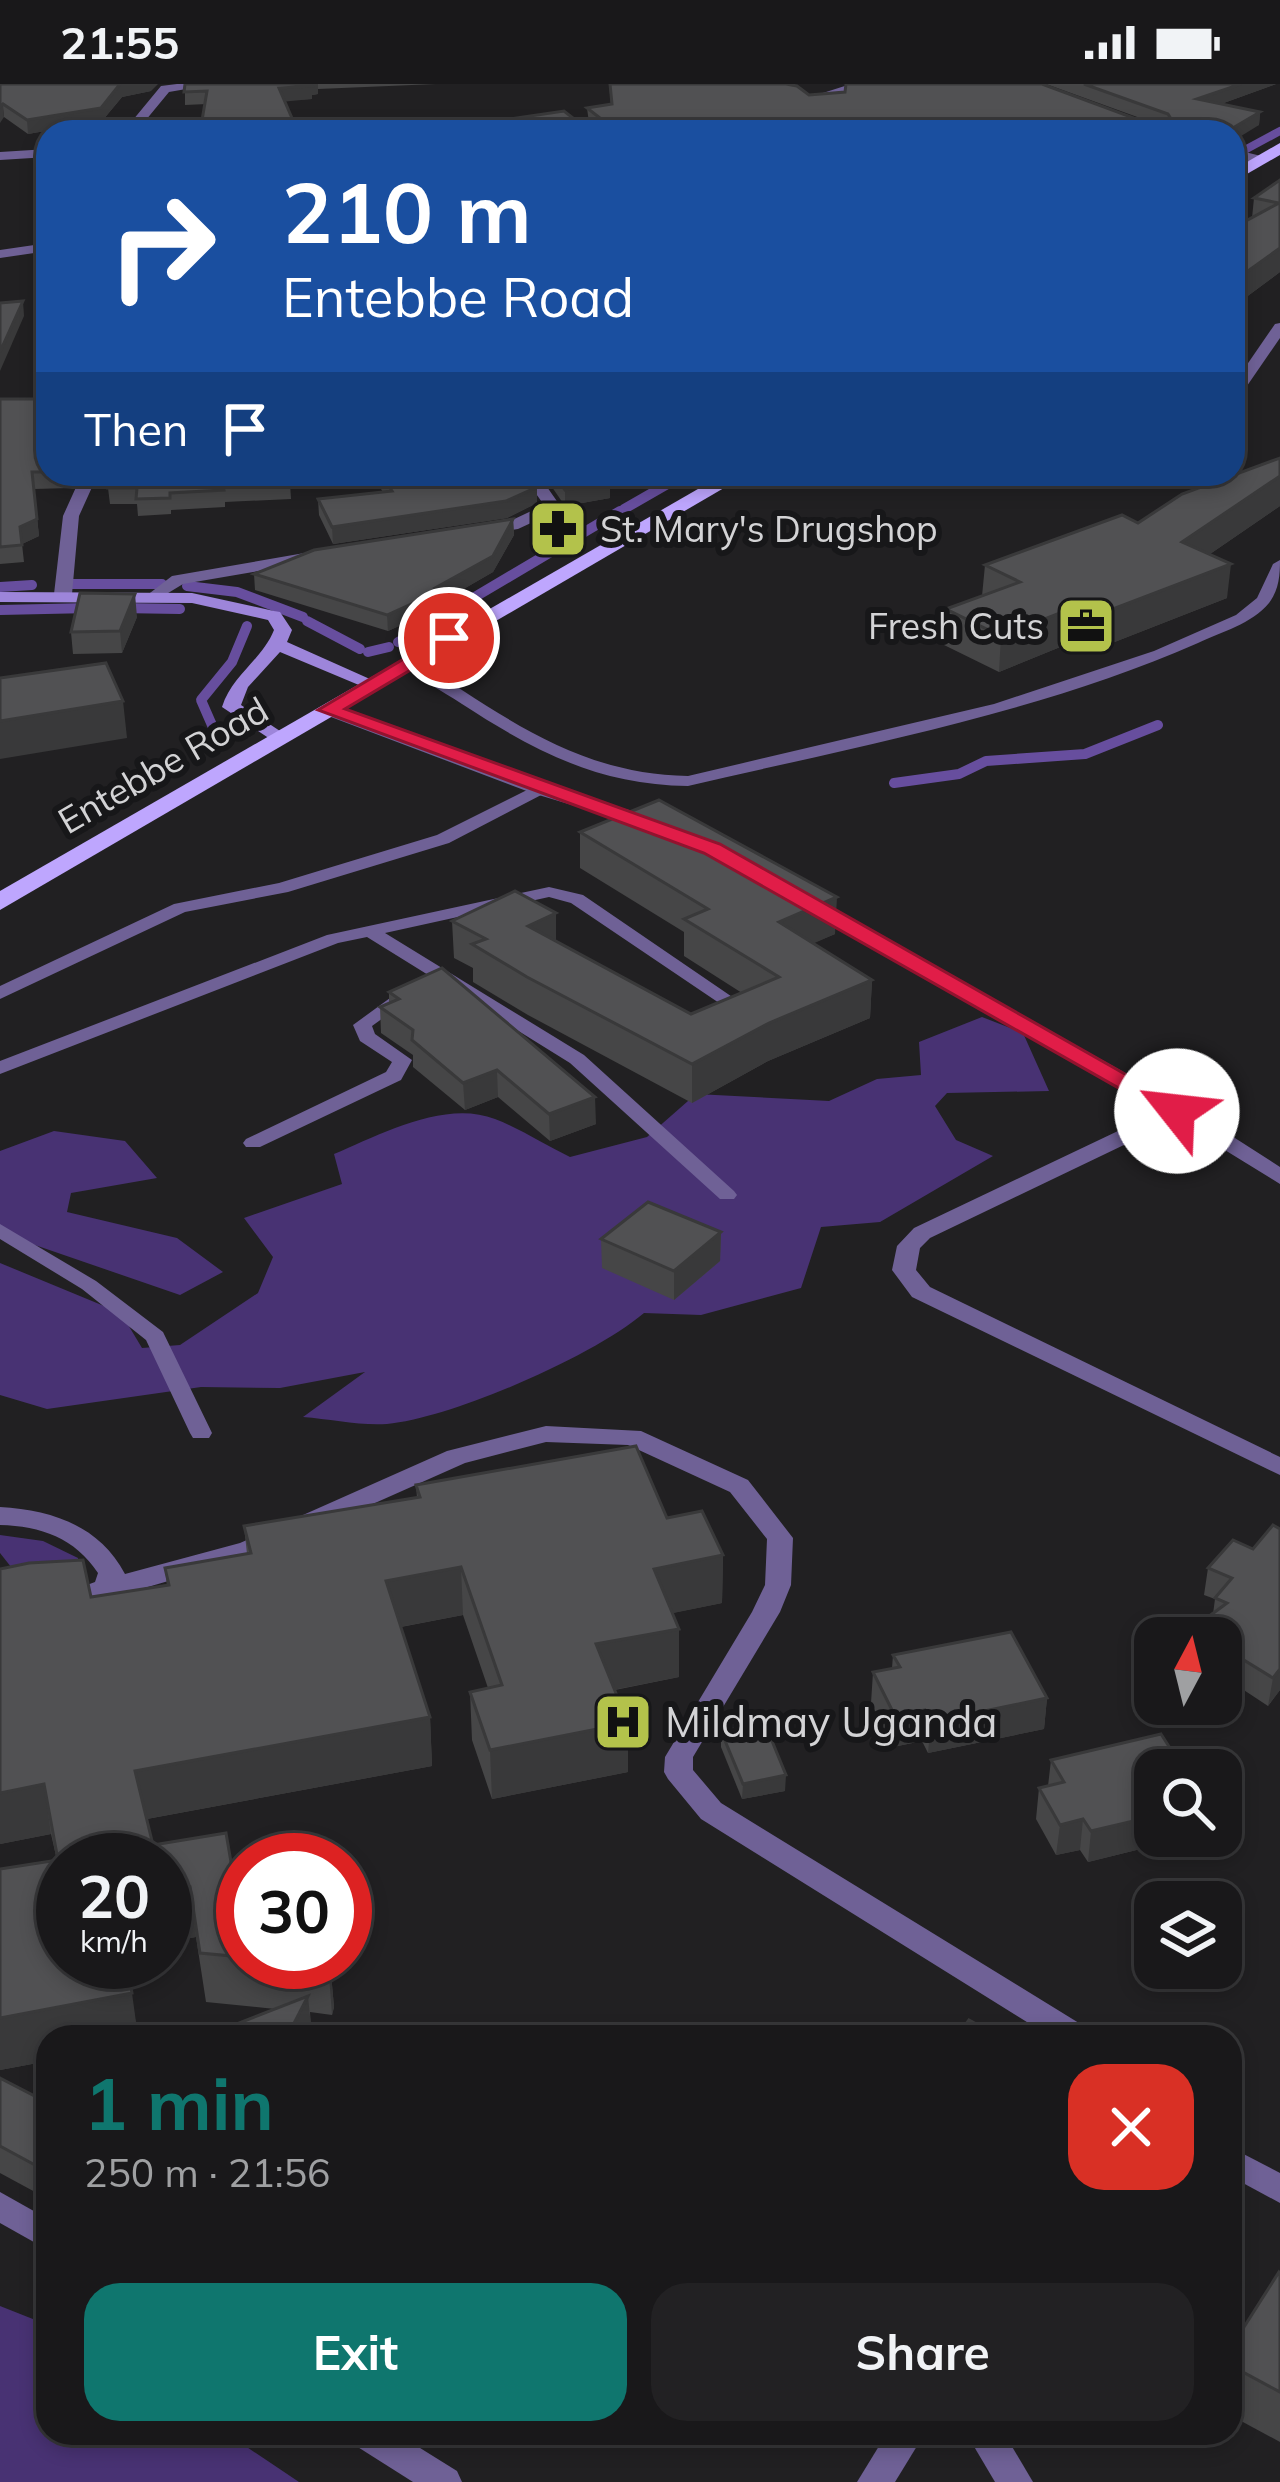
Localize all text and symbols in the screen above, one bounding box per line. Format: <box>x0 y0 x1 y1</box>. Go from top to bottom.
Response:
text: 21:55 <box>60 14 179 70</box>
text: 210 m <box>282 159 532 264</box>
icon: right <box>84 168 240 324</box>
text: Entebbe Road <box>282 263 634 331</box>
icon: arrive <box>212 396 278 462</box>
text: Then <box>84 401 188 457</box>
pharmacy icon: St. Mary's Drugshop <box>527 498 589 560</box>
place label: St. Mary's Drugshop <box>600 506 938 551</box>
pin <box>398 587 500 689</box>
office icon: Fresh Cuts <box>1055 595 1117 657</box>
place label: Fresh Cuts <box>868 603 1044 648</box>
icon: arrive <box>416 605 482 671</box>
street label: Entebbe Road <box>50 686 276 843</box>
position arrow <box>1114 1048 1240 1174</box>
north arrow <box>1134 1617 1242 1725</box>
map controls <box>1134 1617 1242 1989</box>
hospital icon: Mildmay Uganda <box>592 1691 654 1753</box>
place label: Mildmay Uganda <box>665 1695 998 1748</box>
button: search <box>1134 1749 1242 1857</box>
speed limit sign: 30 <box>216 1833 372 1989</box>
text: 20 <box>78 1858 150 1933</box>
button: layers <box>1134 1881 1242 1989</box>
text: km/h <box>80 1922 148 1960</box>
text: 1 min <box>84 2058 274 2148</box>
button: close <box>1068 2064 1194 2190</box>
text: 250 m · 21:56 <box>84 2148 330 2197</box>
button: Exit <box>84 2283 627 2421</box>
button: Share <box>651 2283 1194 2421</box>

